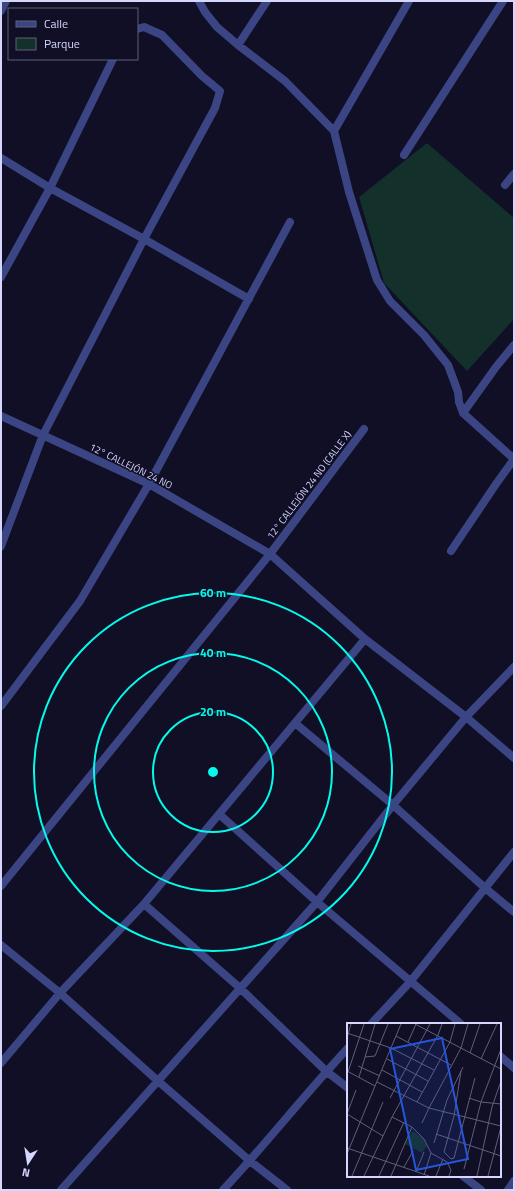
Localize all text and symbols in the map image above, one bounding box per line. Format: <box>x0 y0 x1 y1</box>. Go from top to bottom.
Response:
legend <box>8 8 138 60</box>
text: Calle <box>44 14 68 33</box>
text: Parque <box>44 34 80 53</box>
street label: 12° CALLEJÓN 24 NO (CALLE X) <box>263 427 355 542</box>
street label: 12° CALLEJÓN 24 NO <box>87 439 175 493</box>
text: 60 m <box>200 583 226 602</box>
text: 40 m <box>200 643 226 662</box>
text: 20 m <box>200 702 226 721</box>
centre of rings <box>206 765 220 779</box>
inset map <box>347 1023 501 1177</box>
north arrow <box>8 1143 48 1183</box>
text: N <box>21 1164 31 1181</box>

